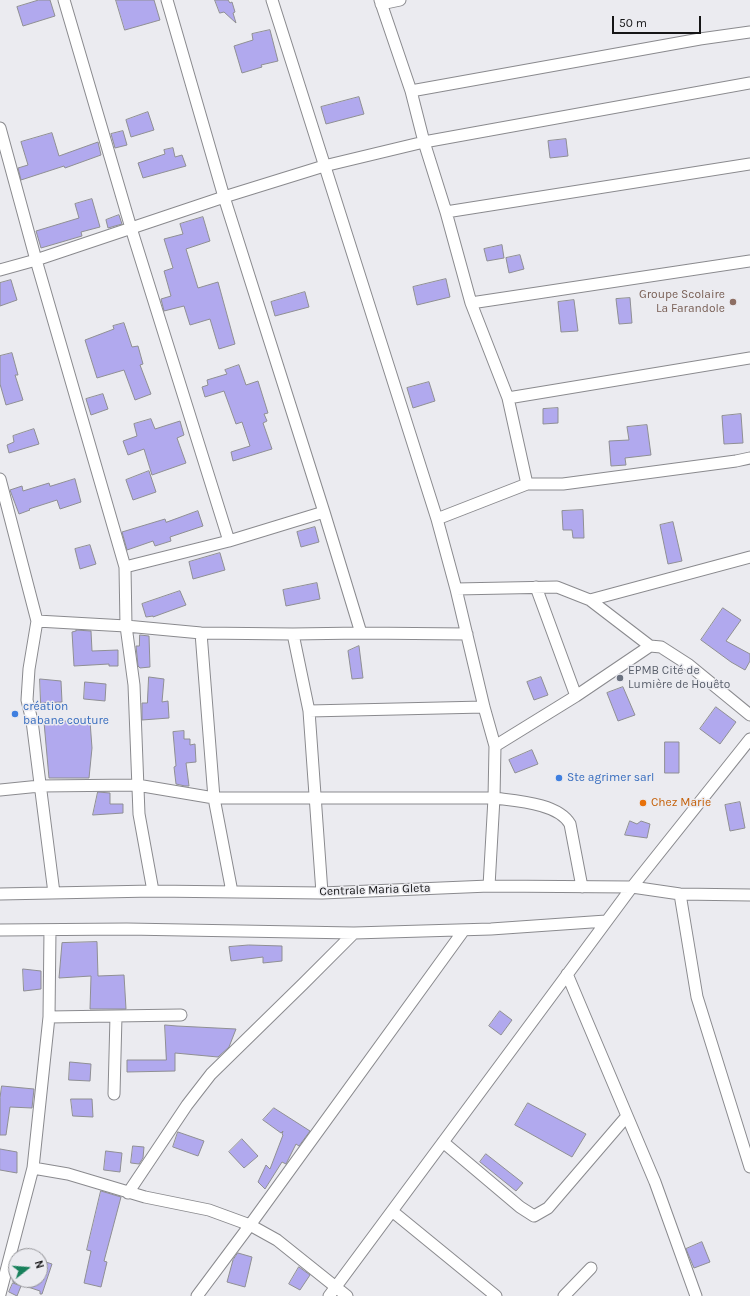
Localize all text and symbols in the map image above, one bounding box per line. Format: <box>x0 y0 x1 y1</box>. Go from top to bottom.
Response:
scale bar <box>614 8 703 34</box>
text: 50 m <box>619 16 647 30</box>
place label: Groupe Scolaire La Farandole <box>639 288 725 316</box>
marker: Groupe Scolaire La Farandole <box>728 297 738 307</box>
place label: EPMB Cité de Lumière de Houêto <box>628 664 730 692</box>
marker: EPMB Cité de Lumière de Houêto <box>615 673 625 683</box>
place label: création babane couture <box>23 700 109 728</box>
marker: création babane couture <box>10 709 20 719</box>
place label: Ste agrimer sarl <box>567 771 654 785</box>
marker: Ste agrimer sarl <box>554 773 564 783</box>
place label: Chez Marie <box>651 796 711 810</box>
marker: Chez Marie <box>638 798 648 808</box>
street label: Centrale Maria Gleta <box>319 881 431 899</box>
north arrow <box>8 1248 48 1288</box>
text: N <box>32 1259 46 1270</box>

